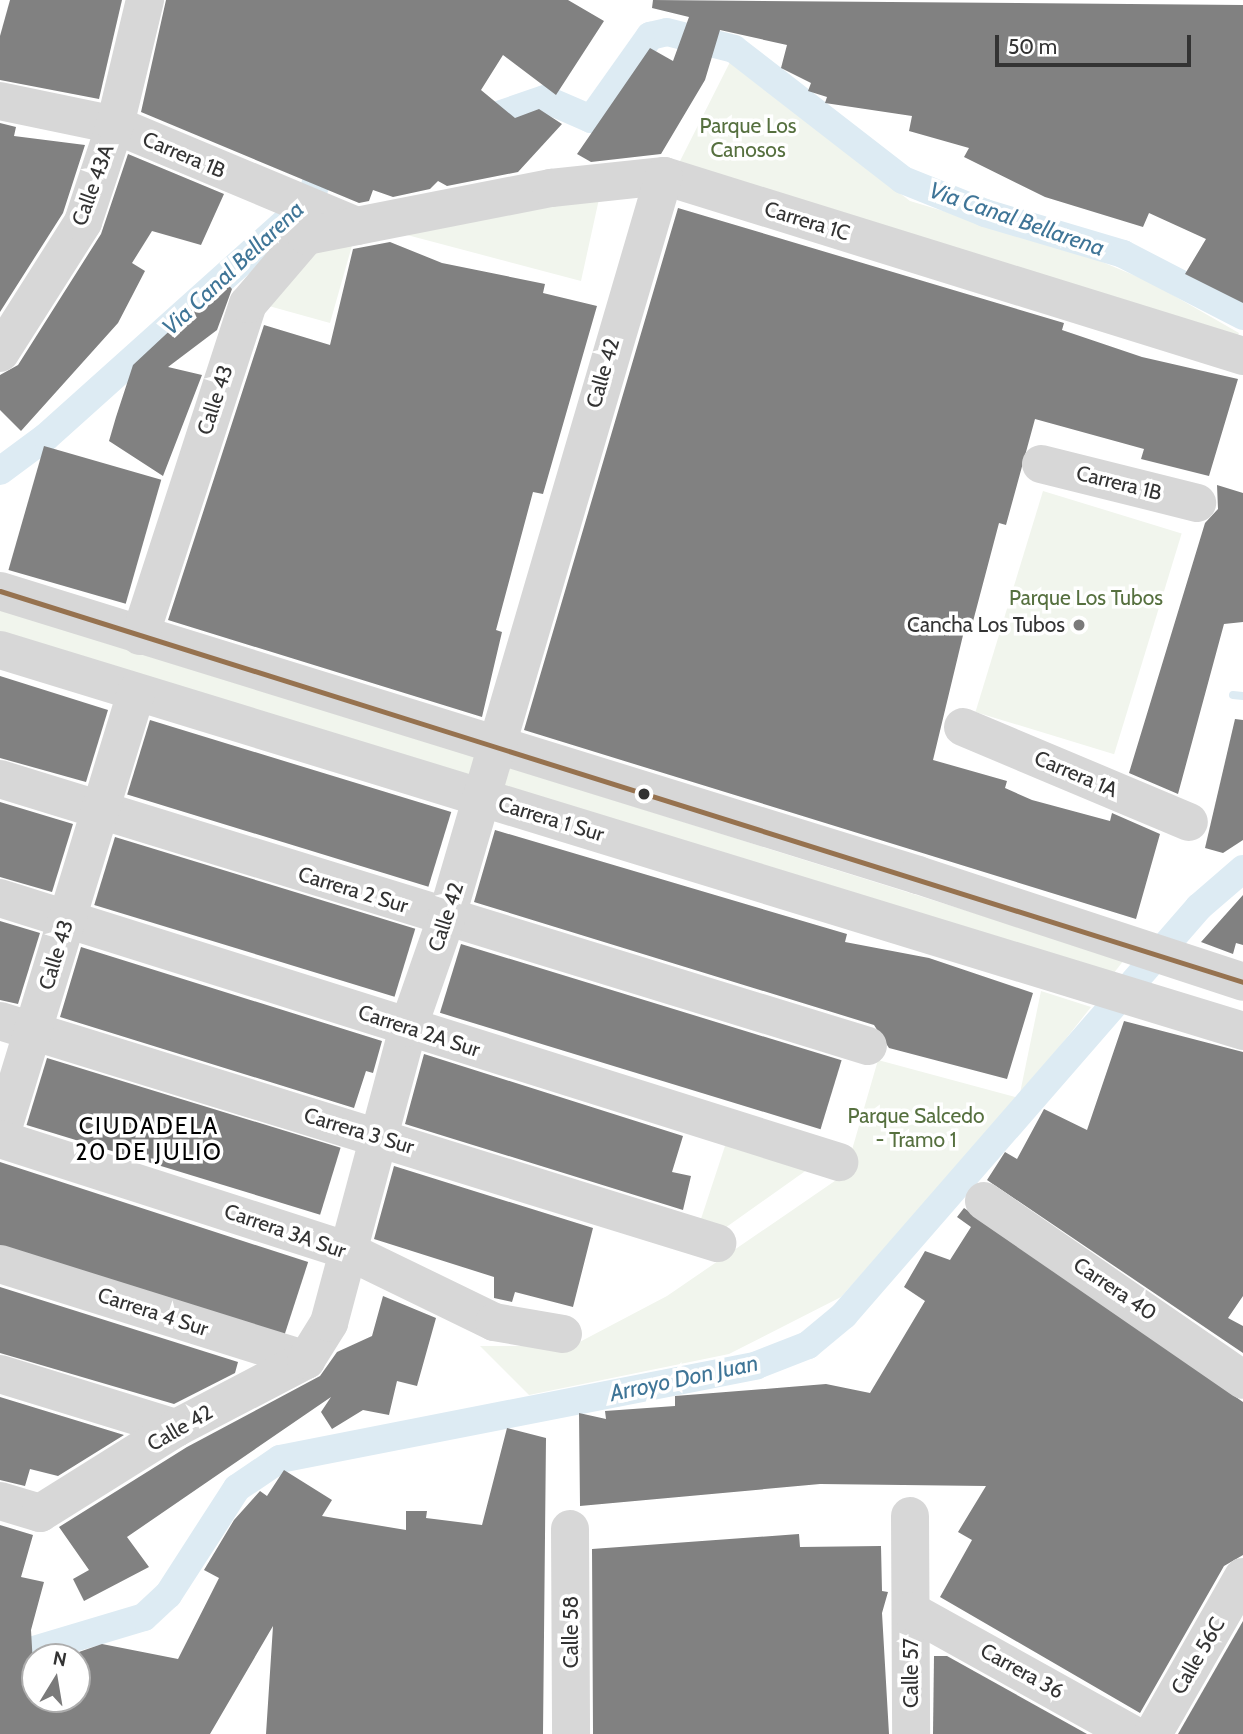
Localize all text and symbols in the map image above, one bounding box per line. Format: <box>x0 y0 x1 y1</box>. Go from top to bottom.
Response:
scale bar <box>998 21 1194 65</box>
text: 50 m <box>1008 34 1057 59</box>
park label: Parque Los Canosos <box>700 113 796 163</box>
street label: Carrera 1B <box>139 126 229 184</box>
street label: Calle 43A <box>67 141 119 229</box>
water label: Via Canal Bellarena <box>926 176 1108 262</box>
water label: Via Canal Bellarena <box>156 195 310 341</box>
street label: Carrera 1C <box>761 196 853 246</box>
street label: Calle 42 <box>581 335 625 411</box>
street label: Calle 43 <box>192 362 238 438</box>
street label: Carrera 1B <box>1074 460 1164 506</box>
park label: Parque Los Tubos <box>1009 585 1163 611</box>
place label: Cancha Los Tubos <box>907 612 1065 638</box>
marker: Cancha Los Tubos <box>1071 617 1087 633</box>
street label: Carrera 1A <box>1031 745 1121 803</box>
unlabelled marker <box>637 787 651 801</box>
street label: Carrera 1 Sur <box>495 791 607 847</box>
street label: Carrera 2 Sur <box>295 861 411 919</box>
street label: Calle 42 <box>423 879 469 955</box>
street label: Calle 43 <box>33 917 79 993</box>
street label: Carrera 2A Sur <box>355 999 483 1063</box>
street label: Carrera 3 Sur <box>301 1102 417 1160</box>
park label: Parque Salcedo - Tramo 1 <box>848 1103 984 1153</box>
district label: CIUDADELA 20 DE JULIO <box>77 1112 221 1166</box>
street label: Carrera 3A Sur <box>221 1198 349 1264</box>
street label: Carrera 40 <box>1069 1252 1161 1326</box>
street label: Carrera 4 Sur <box>95 1282 211 1342</box>
water label: Arroyo Don Juan <box>607 1349 761 1407</box>
street label: Calle 42 <box>143 1399 217 1457</box>
street label: Calle 58 <box>558 1596 584 1668</box>
street label: Calle 56C <box>1166 1613 1230 1699</box>
street label: Calle 57 <box>898 1638 924 1708</box>
street label: Carrera 36 <box>976 1638 1068 1704</box>
north arrow <box>21 1643 91 1713</box>
text: N <box>51 1646 69 1671</box>

